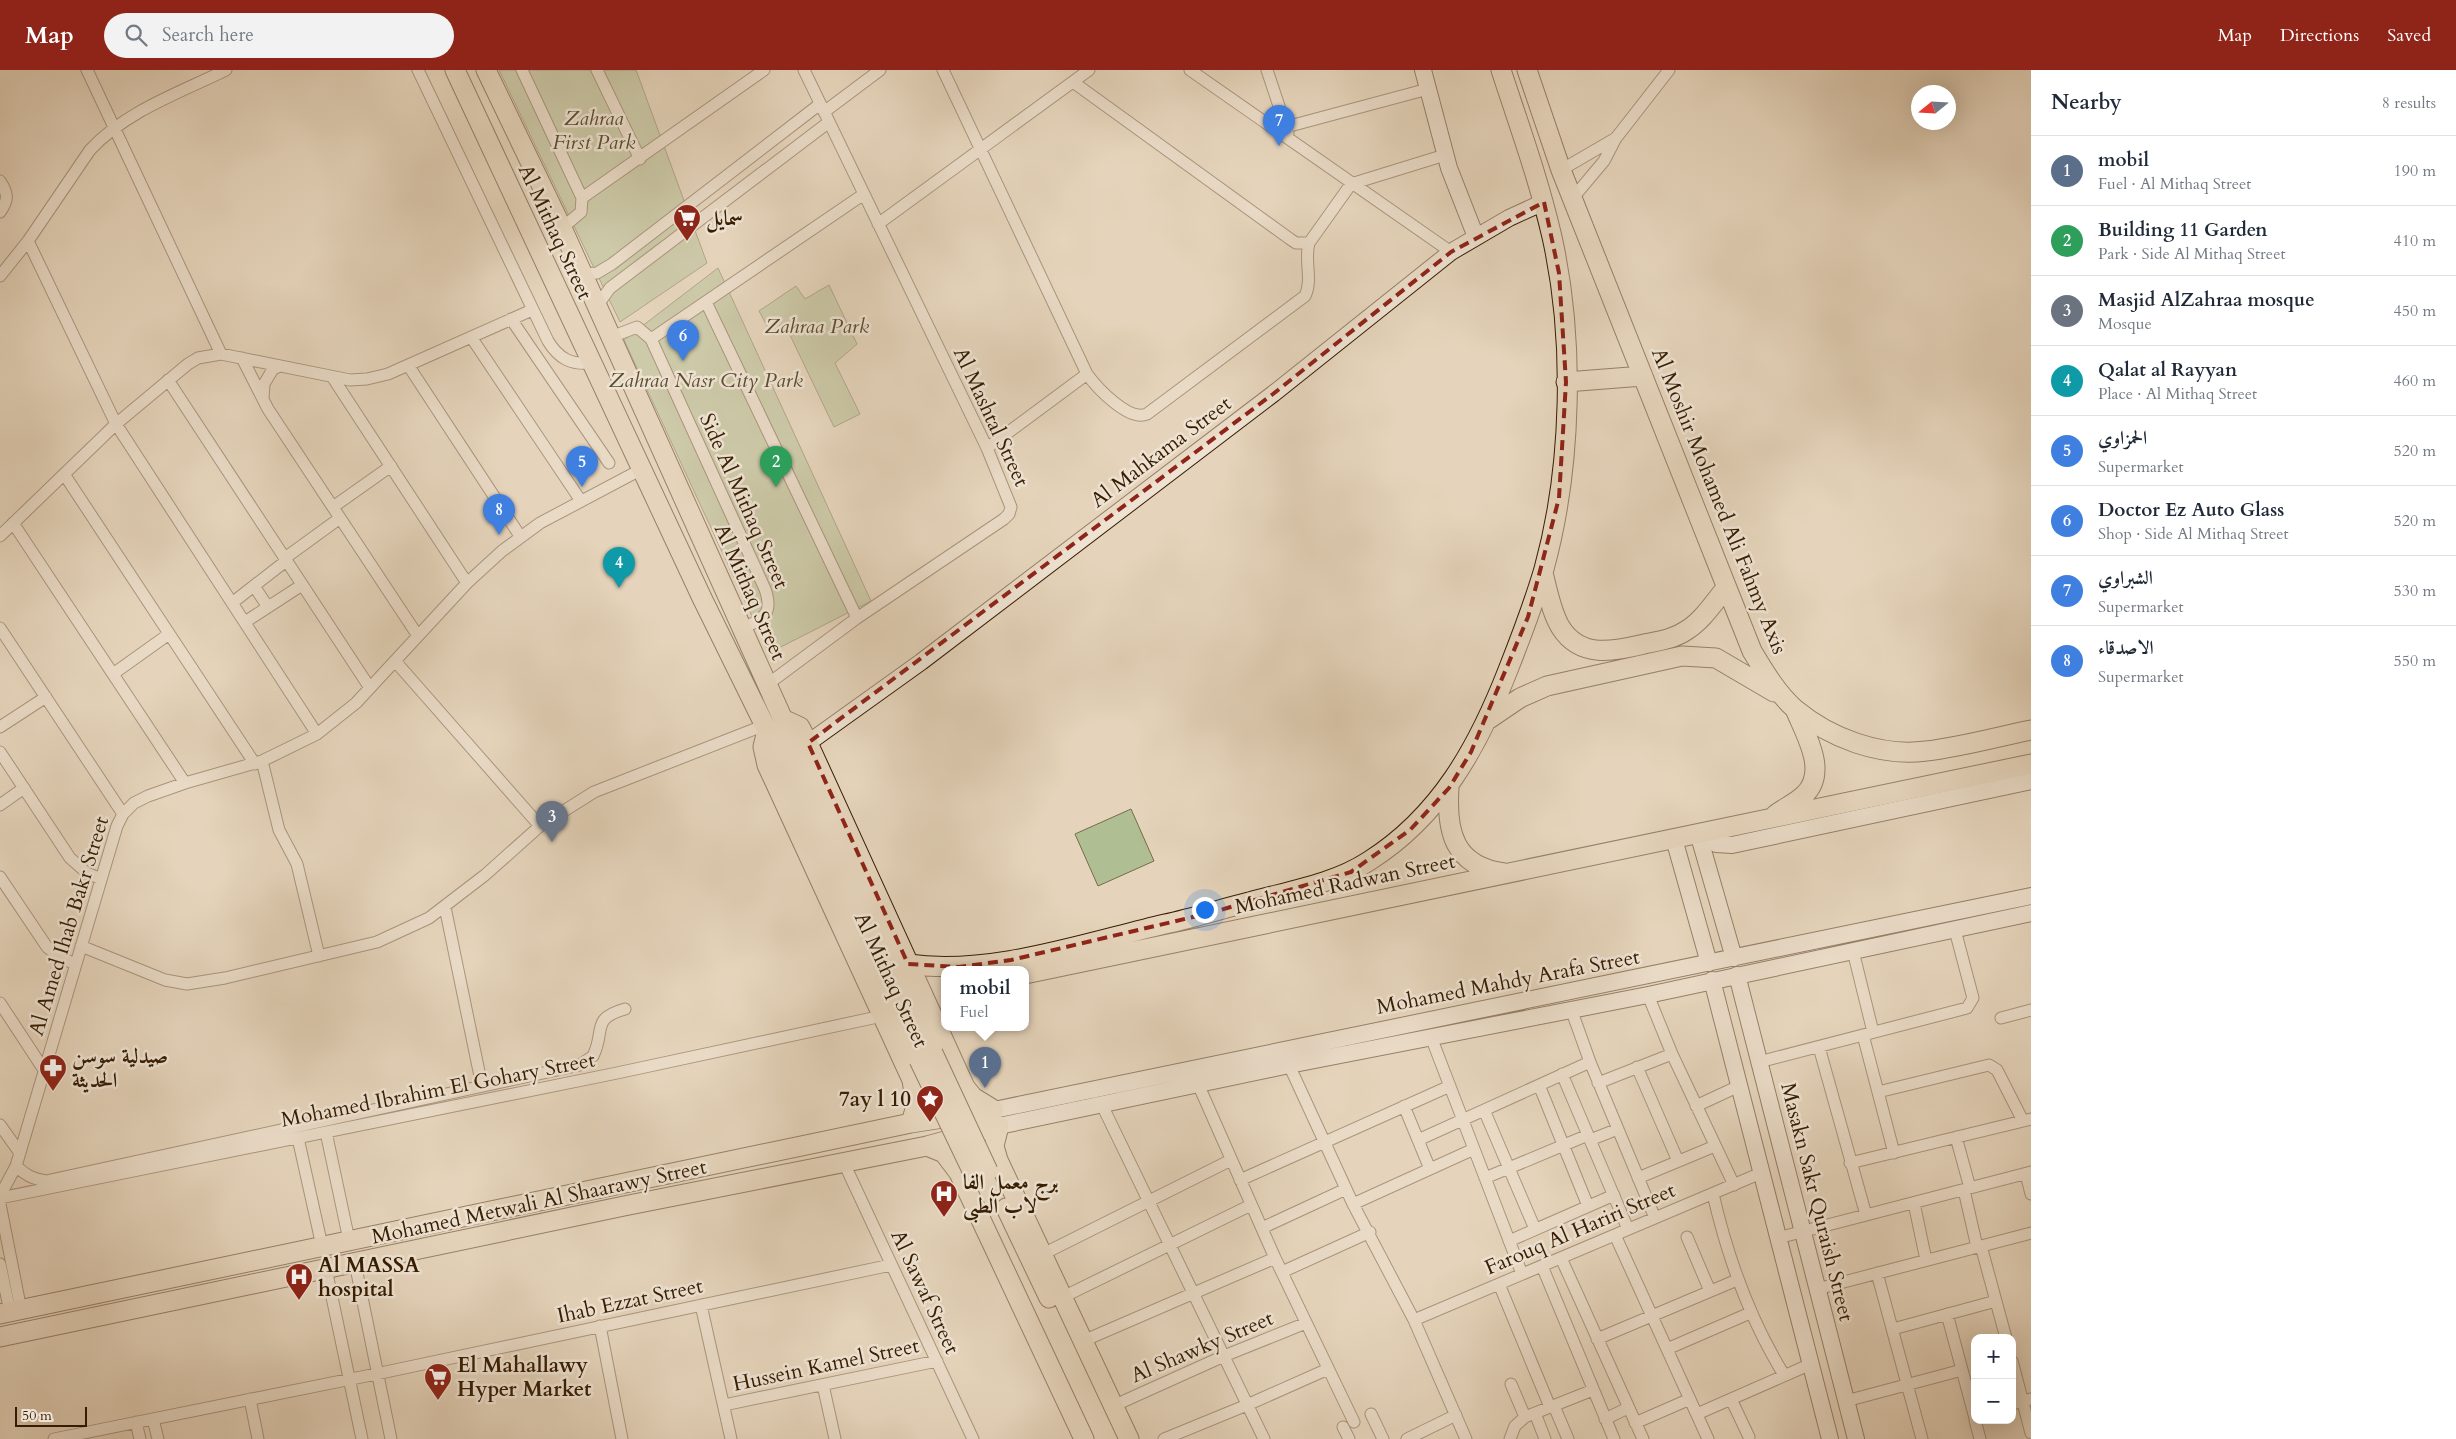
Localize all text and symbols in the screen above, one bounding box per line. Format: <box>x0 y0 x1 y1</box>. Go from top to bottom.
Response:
search box <box>104 13 454 58</box>
text: Map <box>25 19 74 52</box>
icon: search <box>122 21 150 49</box>
text: Search here <box>162 22 254 48</box>
text: Map <box>2218 23 2252 48</box>
text: Directions <box>2280 23 2359 48</box>
text: Saved <box>2387 23 2431 48</box>
north arrow <box>1911 85 1956 130</box>
text: Nearby <box>2051 88 2122 117</box>
text: 8 results <box>2382 92 2436 114</box>
park label: Zahraa First Park <box>553 104 636 157</box>
pin: 7 <box>1263 105 1295 146</box>
text: mobil <box>2098 147 2149 173</box>
street label: Al Mithaq Street <box>511 160 599 305</box>
text: 1 <box>2063 160 2071 182</box>
text: 190 m <box>2394 160 2436 182</box>
text: Fuel · Al Mithaq Street <box>2098 173 2251 195</box>
supermarket icon: سمايل <box>672 203 702 242</box>
place label: سمايل <box>706 204 743 233</box>
text: Building 11 Garden <box>2098 217 2267 243</box>
text: 2 <box>2063 230 2071 252</box>
text: 410 m <box>2394 230 2436 252</box>
text: Park · Side Al Mithaq Street <box>2098 243 2285 265</box>
text: Masjid AlZahraa mosque <box>2098 287 2315 313</box>
text: 3 <box>2063 300 2071 322</box>
text: 450 m <box>2394 300 2436 322</box>
park label: Zahraa Park <box>765 312 870 341</box>
text: Mosque <box>2098 313 2152 335</box>
pin: 6 <box>667 320 699 361</box>
street label: Al Mashtal Street <box>946 343 1036 492</box>
street label: Al Moshir Mohamed Ali Fahmy Axis <box>1644 344 1794 658</box>
text: Qalat al Rayyan <box>2098 357 2237 383</box>
park label: Zahraa Nasr City Park <box>609 366 804 395</box>
text: 4 <box>2063 370 2071 392</box>
text: 460 m <box>2394 370 2436 392</box>
text: Place · Al Mithaq Street <box>2098 383 2257 405</box>
street label: Al Mahkama Street <box>1085 389 1238 515</box>
street label: Side Al Mithaq Street <box>694 410 794 592</box>
text: الحمزاوي <box>2098 425 2147 451</box>
text: 5 <box>2063 440 2071 462</box>
text: 520 m <box>2394 440 2436 462</box>
pin: 5 <box>566 446 598 487</box>
pin: 2 <box>760 446 792 487</box>
text: Supermarket <box>2098 456 2184 478</box>
pin: 8 <box>483 494 515 535</box>
text: Doctor Ez Auto Glass <box>2098 497 2284 523</box>
text: 6 <box>2063 510 2071 532</box>
text: 520 m <box>2394 510 2436 532</box>
street label: Al Mithaq Street <box>709 520 791 664</box>
text: Shop · Side Al Mithaq Street <box>2098 523 2289 545</box>
pin: 4 <box>603 547 635 588</box>
text: الشبراوي <box>2098 565 2153 591</box>
text: 7 <box>2063 580 2071 602</box>
text: 530 m <box>2394 580 2436 602</box>
text: Supermarket <box>2098 596 2184 618</box>
text: الاصدقاء <box>2098 635 2154 661</box>
text: 8 <box>2063 650 2071 672</box>
text: 550 m <box>2394 650 2436 672</box>
text: Supermarket <box>2098 666 2184 688</box>
pin: 3 <box>536 801 568 842</box>
street label: Al Amed Ihab Bakr Street <box>22 812 116 1039</box>
street label: Mohamed Radwan Street <box>1232 846 1458 922</box>
your location <box>1192 897 1218 923</box>
street label: Al Mithaq Street <box>847 908 935 1053</box>
street label: Mohamed Mahdy Arafa Street <box>1374 942 1642 1022</box>
popup <box>941 966 1029 1031</box>
text: mobil <box>959 975 1011 1001</box>
text: Fuel <box>959 1001 989 1023</box>
place label: صيدلية سوسن الحديثة <box>72 1042 168 1095</box>
street label: Mohamed Ibrahim El Gohary Street <box>279 1045 598 1135</box>
pin: 1 <box>969 1047 1001 1088</box>
pharmacy icon: صيدلية سوسن الحديثة <box>38 1053 68 1092</box>
street label: Masakn Sakr Quraish Street <box>1773 1080 1861 1325</box>
place icon: 7ay l 10 <box>915 1084 945 1123</box>
place label: 7ay l 10 <box>839 1085 911 1114</box>
street label: Mohamed Metwali Al Shaarawy Street <box>369 1152 709 1252</box>
place label: برج معمل الفا لاب الطبى <box>963 1168 1059 1223</box>
street label: Farouq Al Hariri Street <box>1480 1176 1680 1282</box>
hospital icon: برج معمل الفا لاب الطبى <box>929 1179 959 1218</box>
street label: Al Sawaf Street <box>884 1225 967 1359</box>
place label: Al MASSA hospital <box>318 1251 420 1304</box>
hospital icon: Al MASSA hospital <box>284 1262 314 1301</box>
street label: Ihab Ezzat Street <box>554 1271 706 1331</box>
street label: Al Shawky Street <box>1126 1304 1278 1390</box>
street label: Hussein Kamel Street <box>730 1331 922 1399</box>
map controls <box>1971 1334 2016 1424</box>
button: + <box>1971 1334 2016 1379</box>
place label: El Mahallawy Hyper Market <box>457 1351 592 1404</box>
supermarket icon: El Mahallawy Hyper Market <box>423 1362 453 1401</box>
button: − <box>1971 1379 2016 1424</box>
scale bar <box>15 1404 88 1427</box>
text: 50 m <box>22 1406 52 1425</box>

